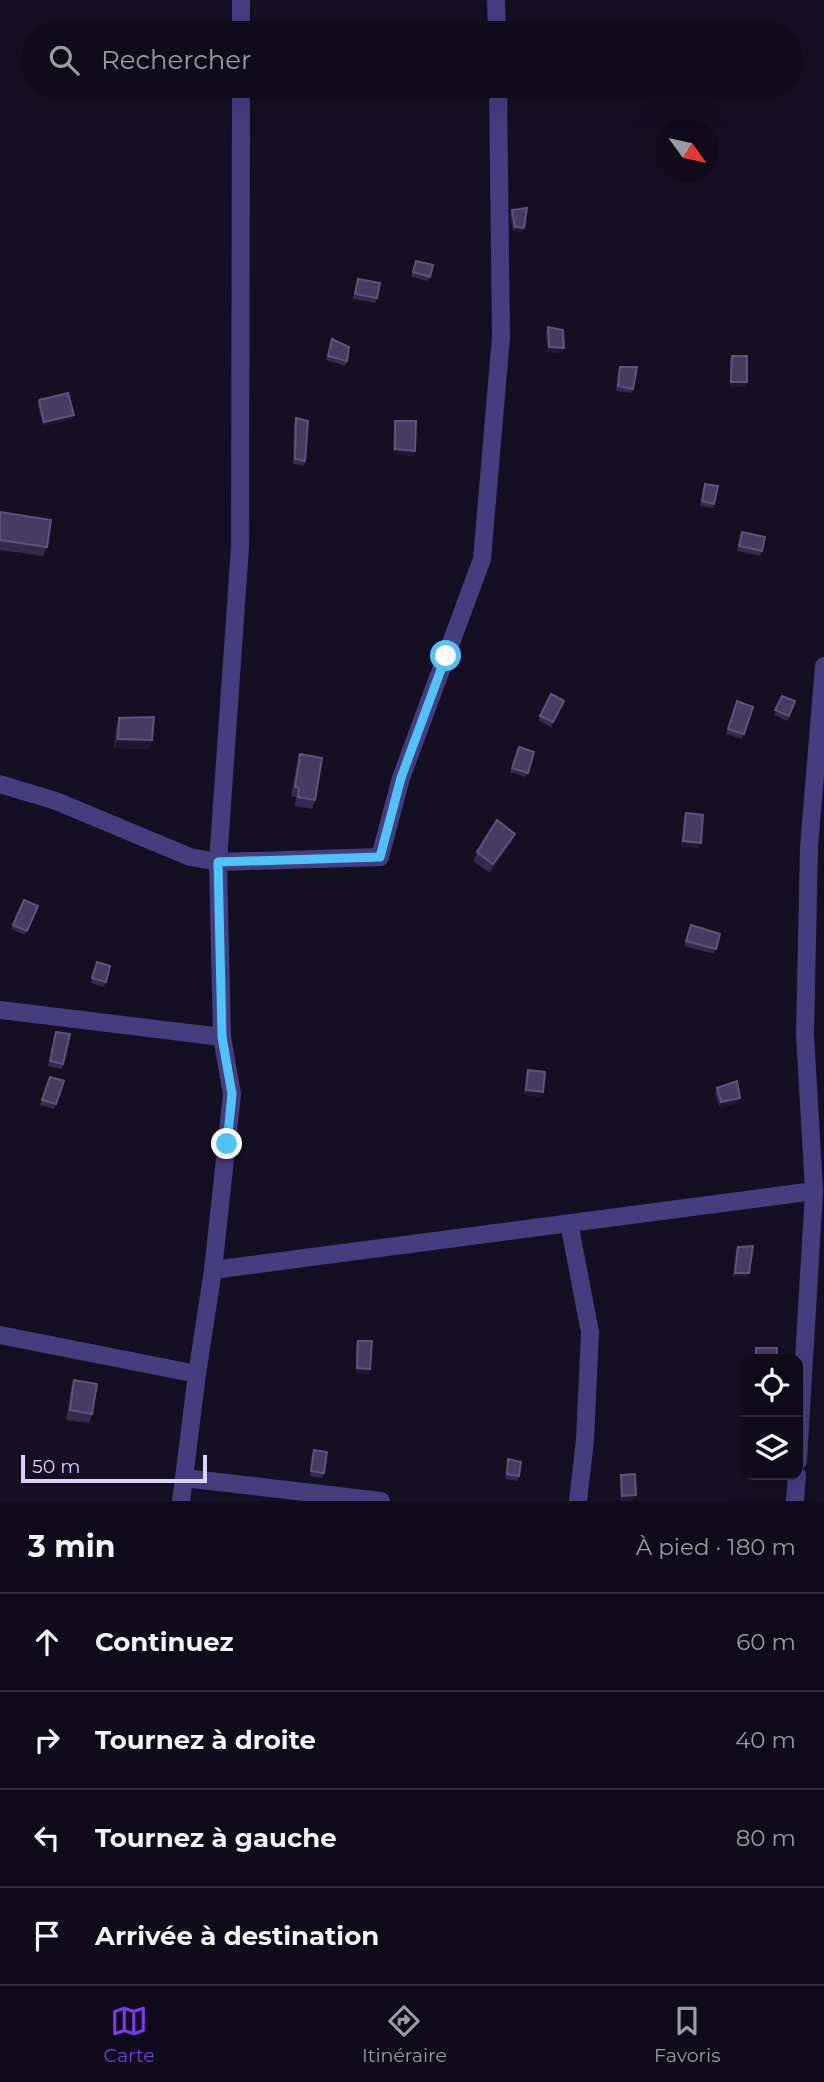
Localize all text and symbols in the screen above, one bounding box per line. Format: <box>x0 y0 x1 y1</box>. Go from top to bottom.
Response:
search box <box>21 21 803 98</box>
icon: search <box>45 41 83 79</box>
text: Rechercher <box>101 44 251 76</box>
north arrow <box>656 119 719 182</box>
route start <box>430 640 461 671</box>
route end <box>211 1128 242 1159</box>
map controls <box>740 1354 803 1480</box>
button: locate <box>740 1354 803 1417</box>
button: layers <box>740 1417 803 1480</box>
scale bar <box>21 1452 206 1484</box>
text: 50 m <box>32 1455 80 1478</box>
text: 3 min <box>28 1528 115 1565</box>
text: À pied · 180 m <box>636 1533 796 1561</box>
icon: ahead <box>28 1623 66 1661</box>
text: Continuez <box>95 1626 234 1658</box>
text: 60 m <box>736 1628 796 1656</box>
icon: right <box>28 1721 66 1759</box>
text: Tournez à droite <box>95 1724 316 1756</box>
text: 40 m <box>735 1726 796 1754</box>
icon: left <box>28 1819 66 1857</box>
text: Tournez à gauche <box>95 1822 337 1854</box>
text: 80 m <box>736 1824 796 1852</box>
icon: arrive <box>28 1917 66 1955</box>
text: Arrivée à destination <box>95 1920 379 1952</box>
tab: Carte <box>104 2002 155 2067</box>
tab: Itinéraire <box>362 2002 447 2067</box>
tab: Favoris <box>654 2002 720 2067</box>

